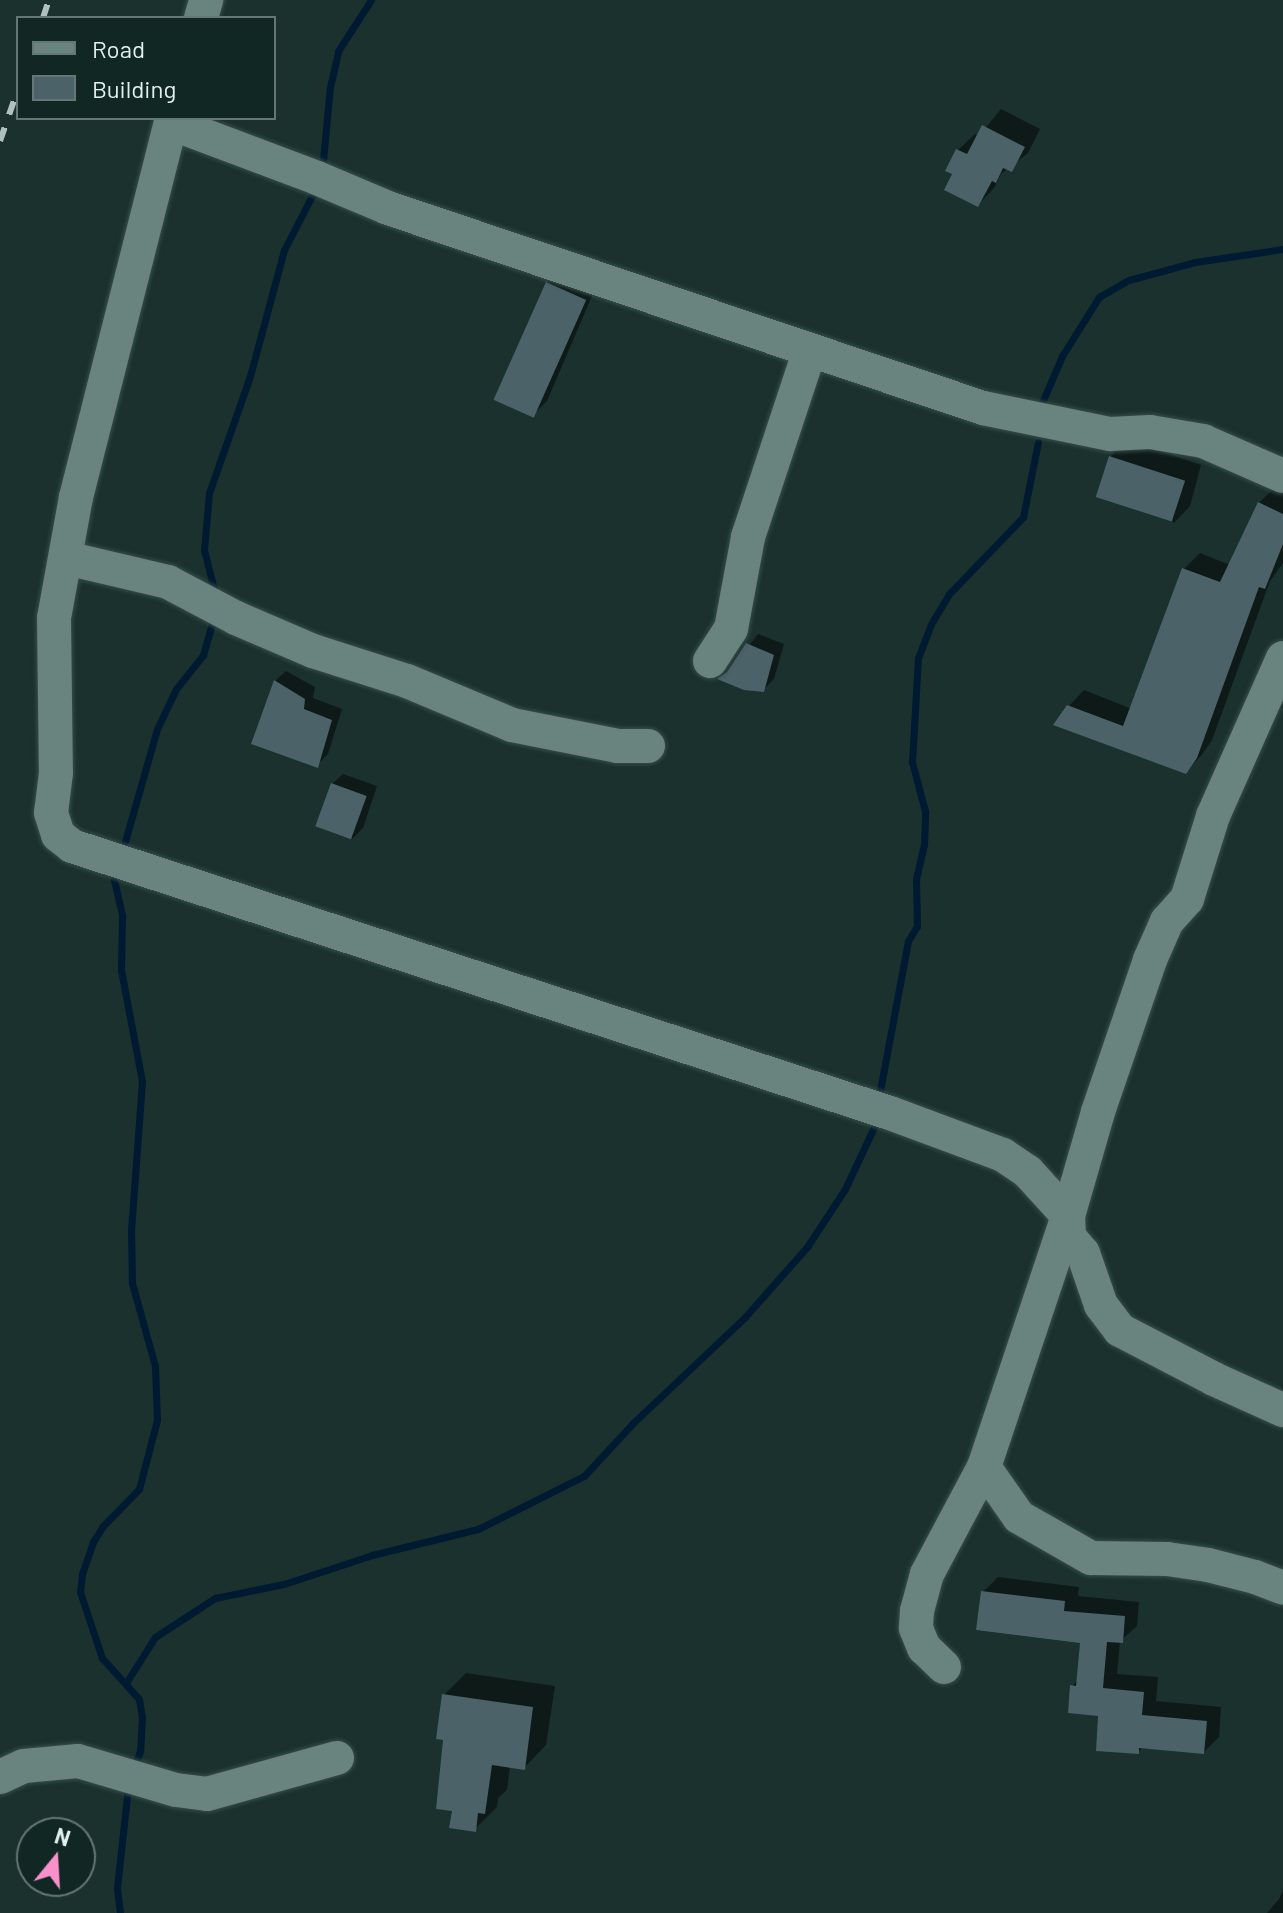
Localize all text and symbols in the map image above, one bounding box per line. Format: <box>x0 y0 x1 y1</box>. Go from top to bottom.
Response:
legend <box>16 16 276 120</box>
text: Road <box>92 34 145 63</box>
text: Building <box>92 74 176 103</box>
north arrow <box>16 1817 96 1897</box>
text: N <box>52 1821 74 1851</box>

